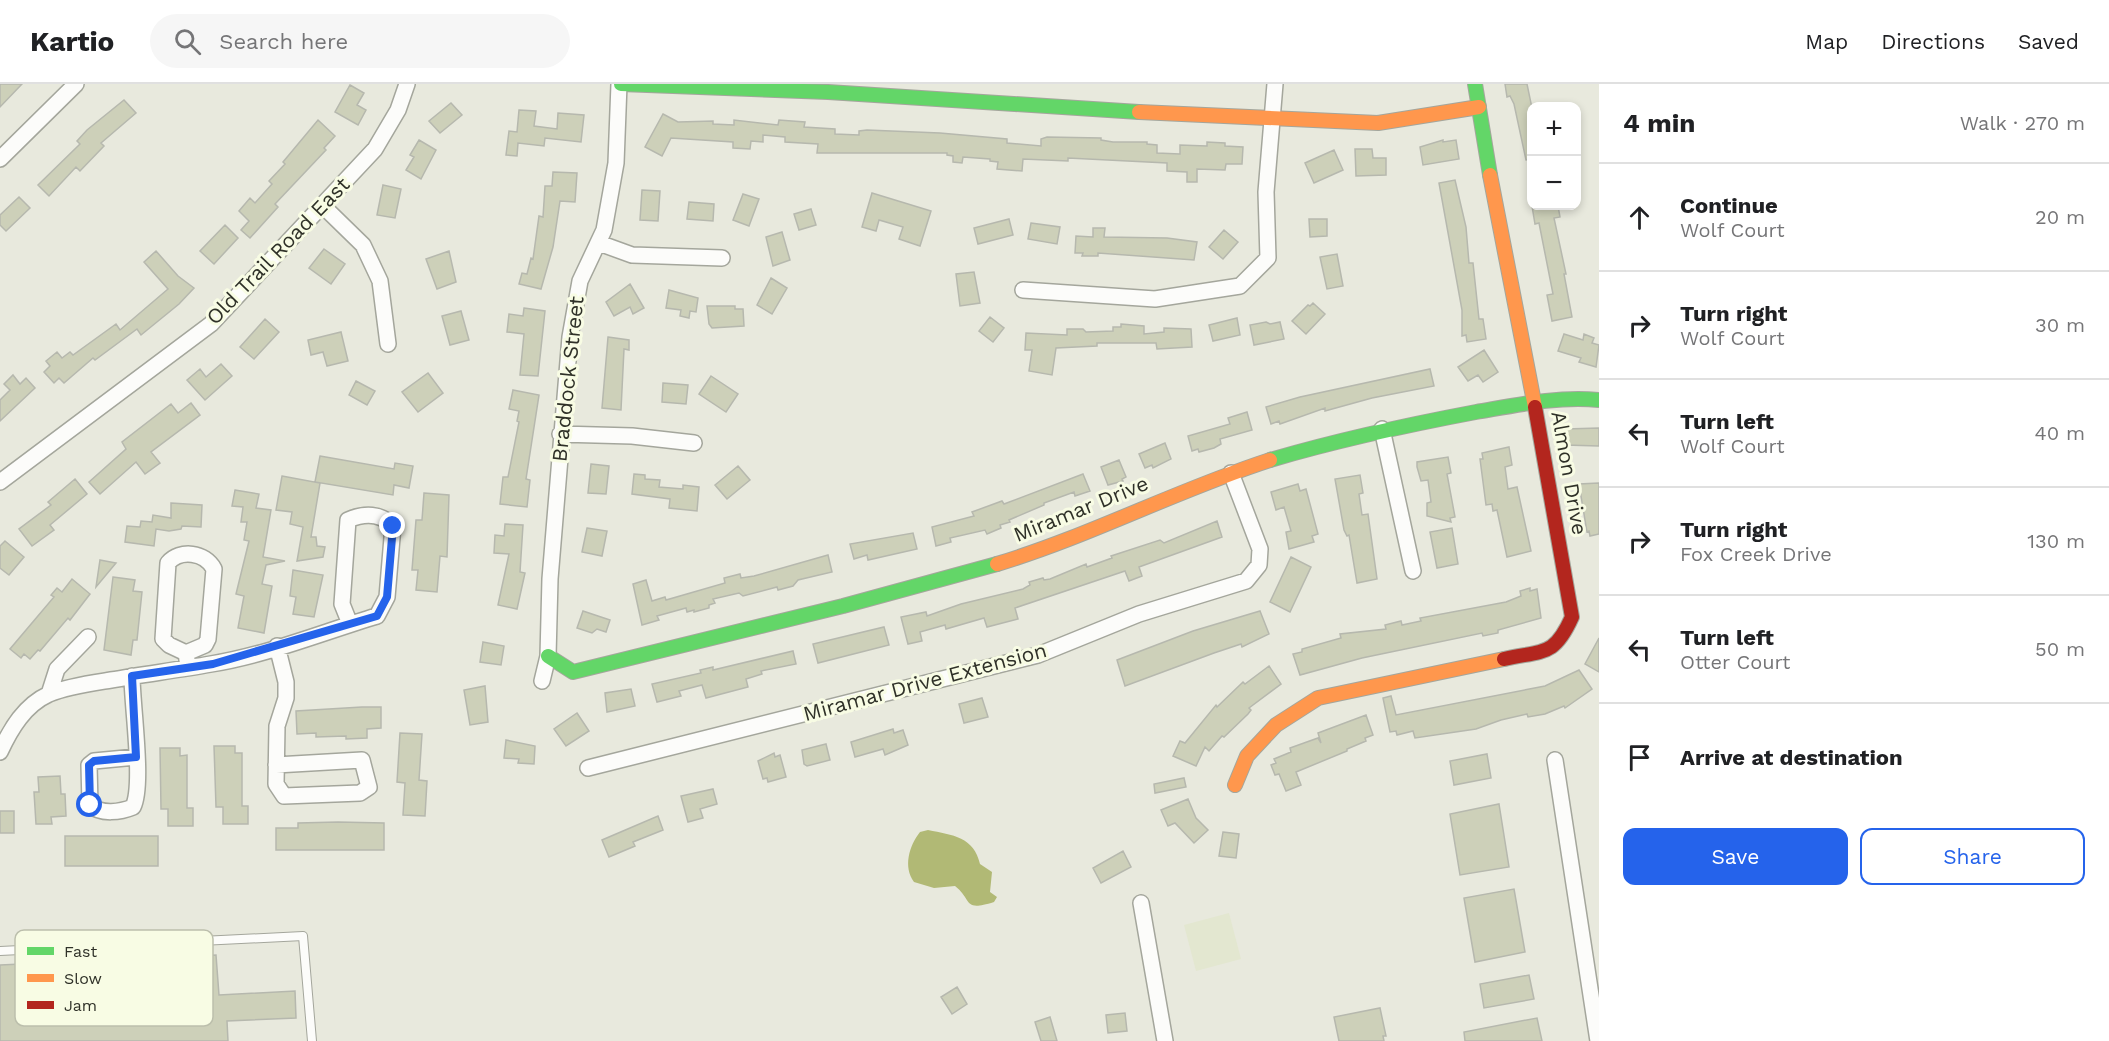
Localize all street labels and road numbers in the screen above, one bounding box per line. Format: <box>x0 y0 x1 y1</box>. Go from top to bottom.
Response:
street label: Old Trail Road East <box>201 172 355 330</box>
street label: Braddock Street <box>546 295 589 463</box>
street label: Almon Drive <box>1546 409 1593 537</box>
street label: Miramar Drive <box>1010 470 1152 547</box>
street label: Miramar Drive Extension <box>800 637 1049 726</box>

